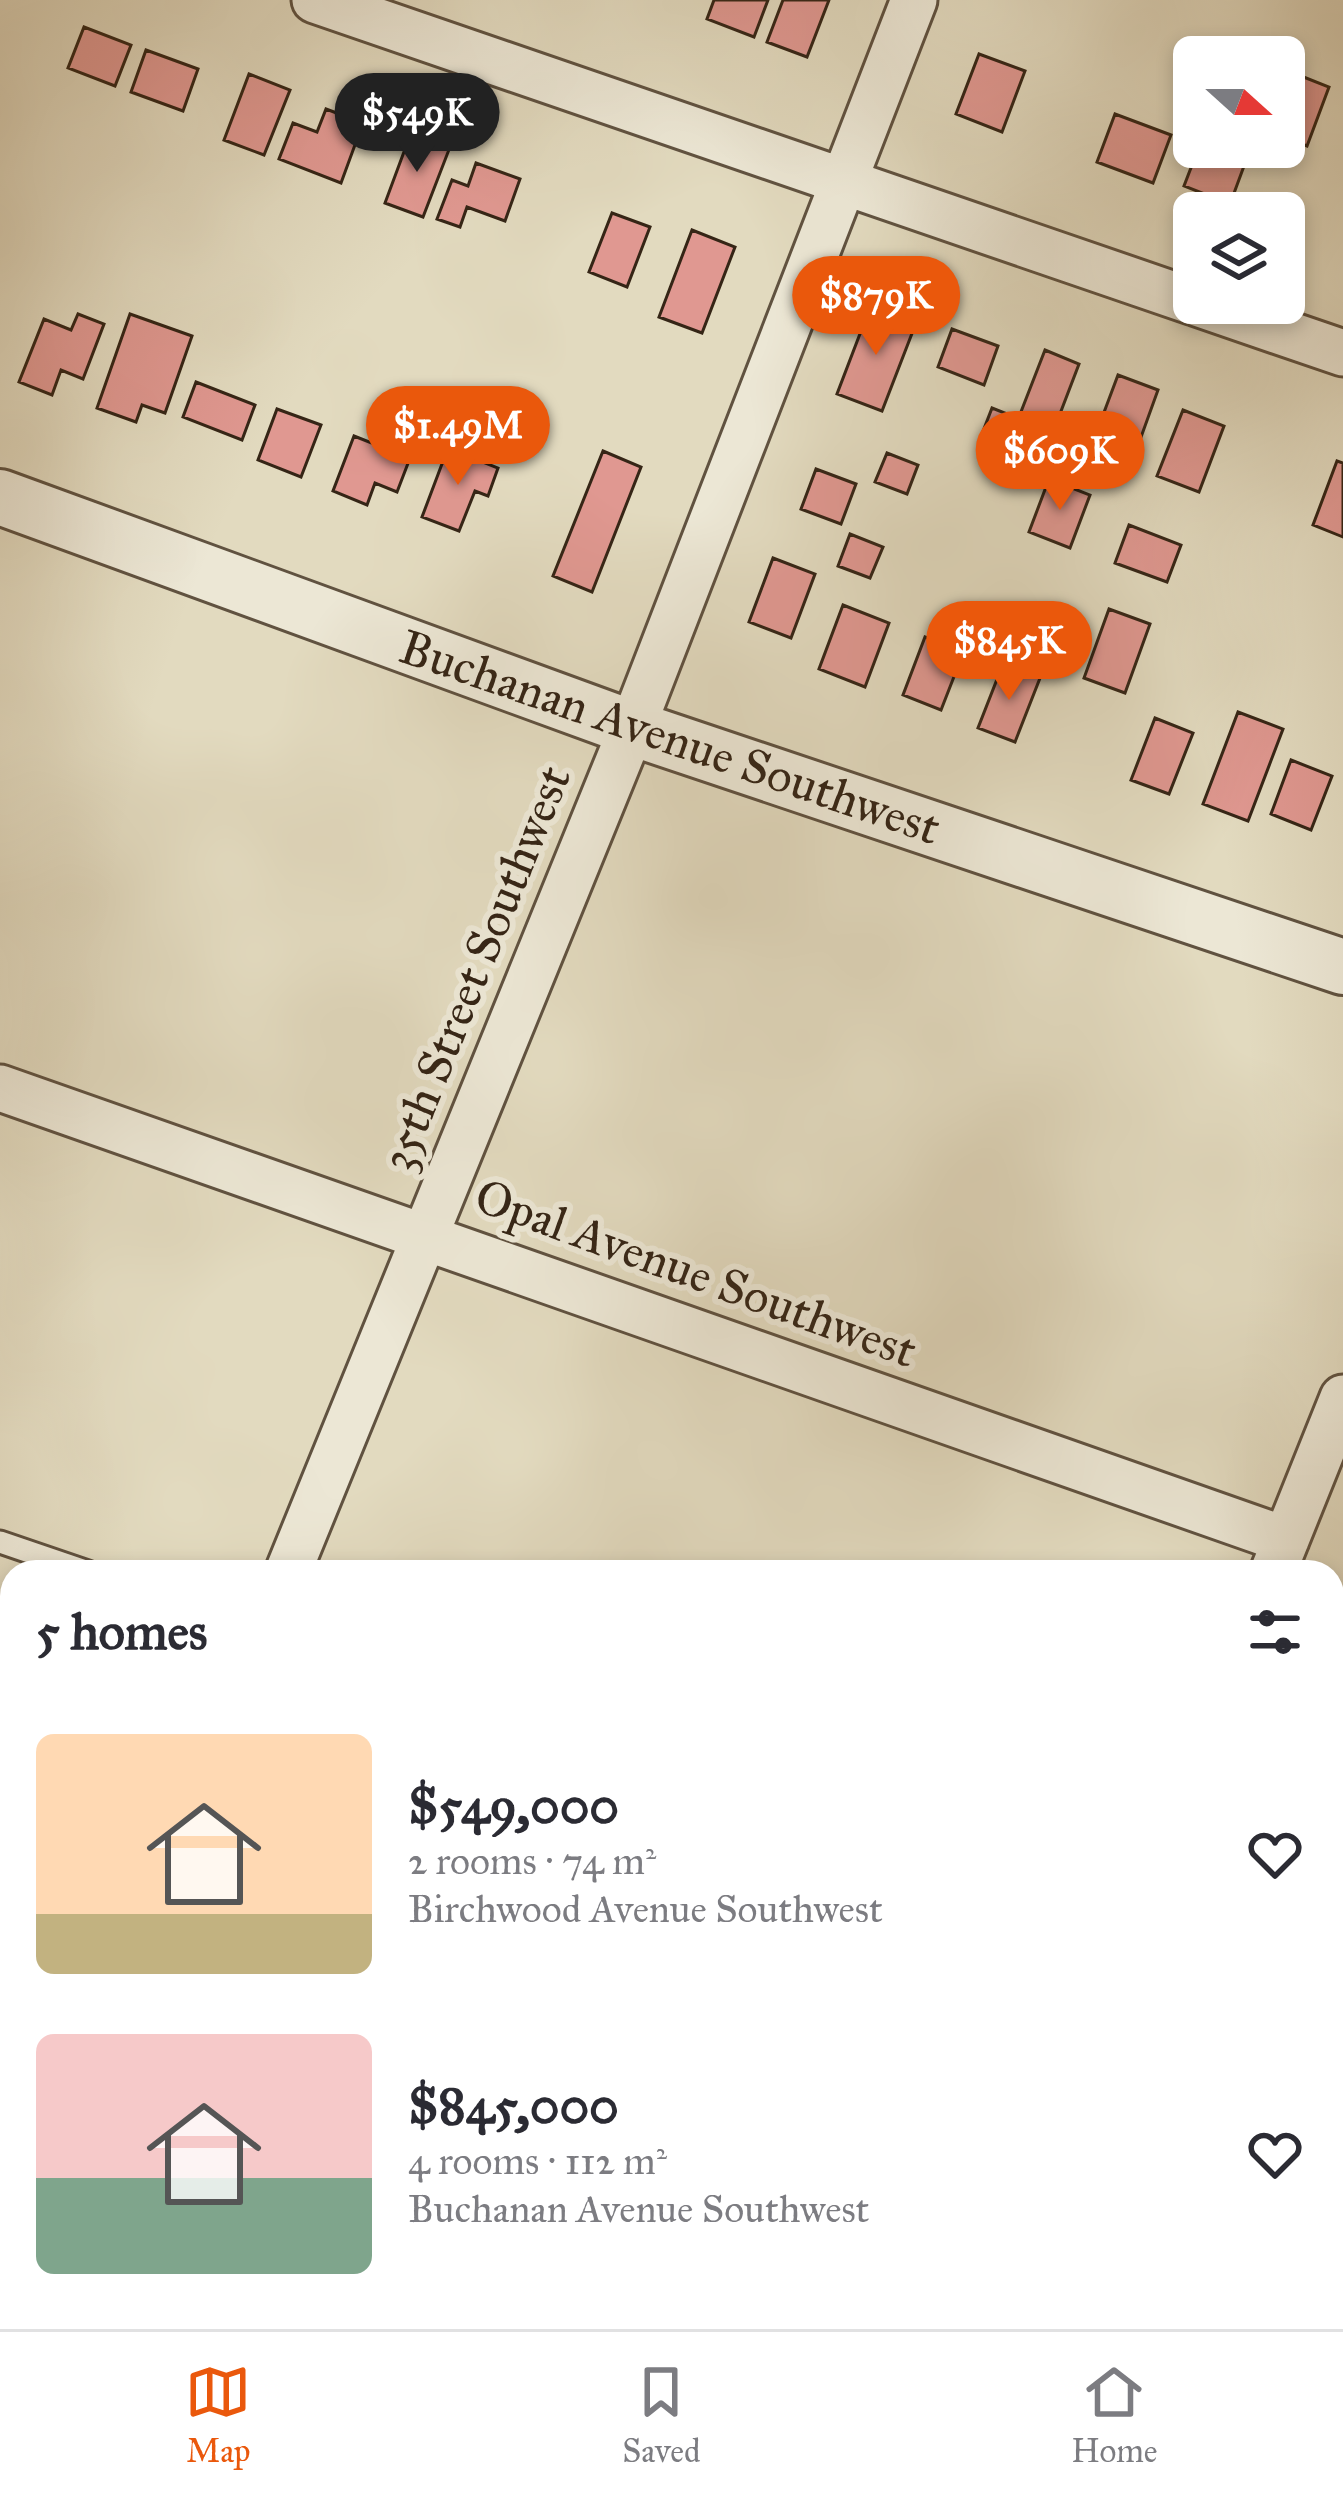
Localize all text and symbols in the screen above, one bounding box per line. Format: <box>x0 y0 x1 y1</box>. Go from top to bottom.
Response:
north arrow <box>1173 36 1305 168</box>
map controls <box>1173 36 1305 324</box>
pin: $549K <box>333 73 501 175</box>
text: $549K <box>362 88 472 136</box>
button: layers <box>1173 192 1305 324</box>
pin: $879K <box>792 256 960 358</box>
text: $879K <box>819 271 933 319</box>
pin: $1.49M <box>360 386 556 488</box>
text: $1.49M <box>393 401 523 449</box>
pin: $609K <box>976 411 1144 513</box>
text: $609K <box>1003 426 1117 474</box>
pin: $845K <box>925 601 1093 703</box>
text: $845K <box>953 616 1065 664</box>
street label: Buchanan Avenue Southwest <box>392 617 948 857</box>
street label: 35th Street Southwest <box>367 757 583 1179</box>
street label: Opal Avenue Southwest <box>467 1166 925 1380</box>
icon: filters <box>1242 1599 1308 1665</box>
text: 5 homes <box>36 1601 207 1663</box>
text: $549,000 <box>408 1775 619 1837</box>
icon: home <box>132 1782 276 1926</box>
icon: heart <box>1242 1821 1308 1887</box>
text: 2 rooms · 74 m² <box>408 1837 656 1885</box>
text: Birchwood Avenue Southwest <box>408 1885 883 1933</box>
text: $845,000 <box>408 2075 619 2137</box>
icon: home <box>132 2082 276 2226</box>
icon: heart <box>1242 2121 1308 2187</box>
text: 4 rooms · 112 m² <box>408 2137 667 2185</box>
text: Buchanan Avenue Southwest <box>408 2185 869 2233</box>
tab: Map <box>185 2359 251 2471</box>
tab: Saved <box>622 2359 701 2471</box>
tab: Home <box>1071 2359 1158 2471</box>

